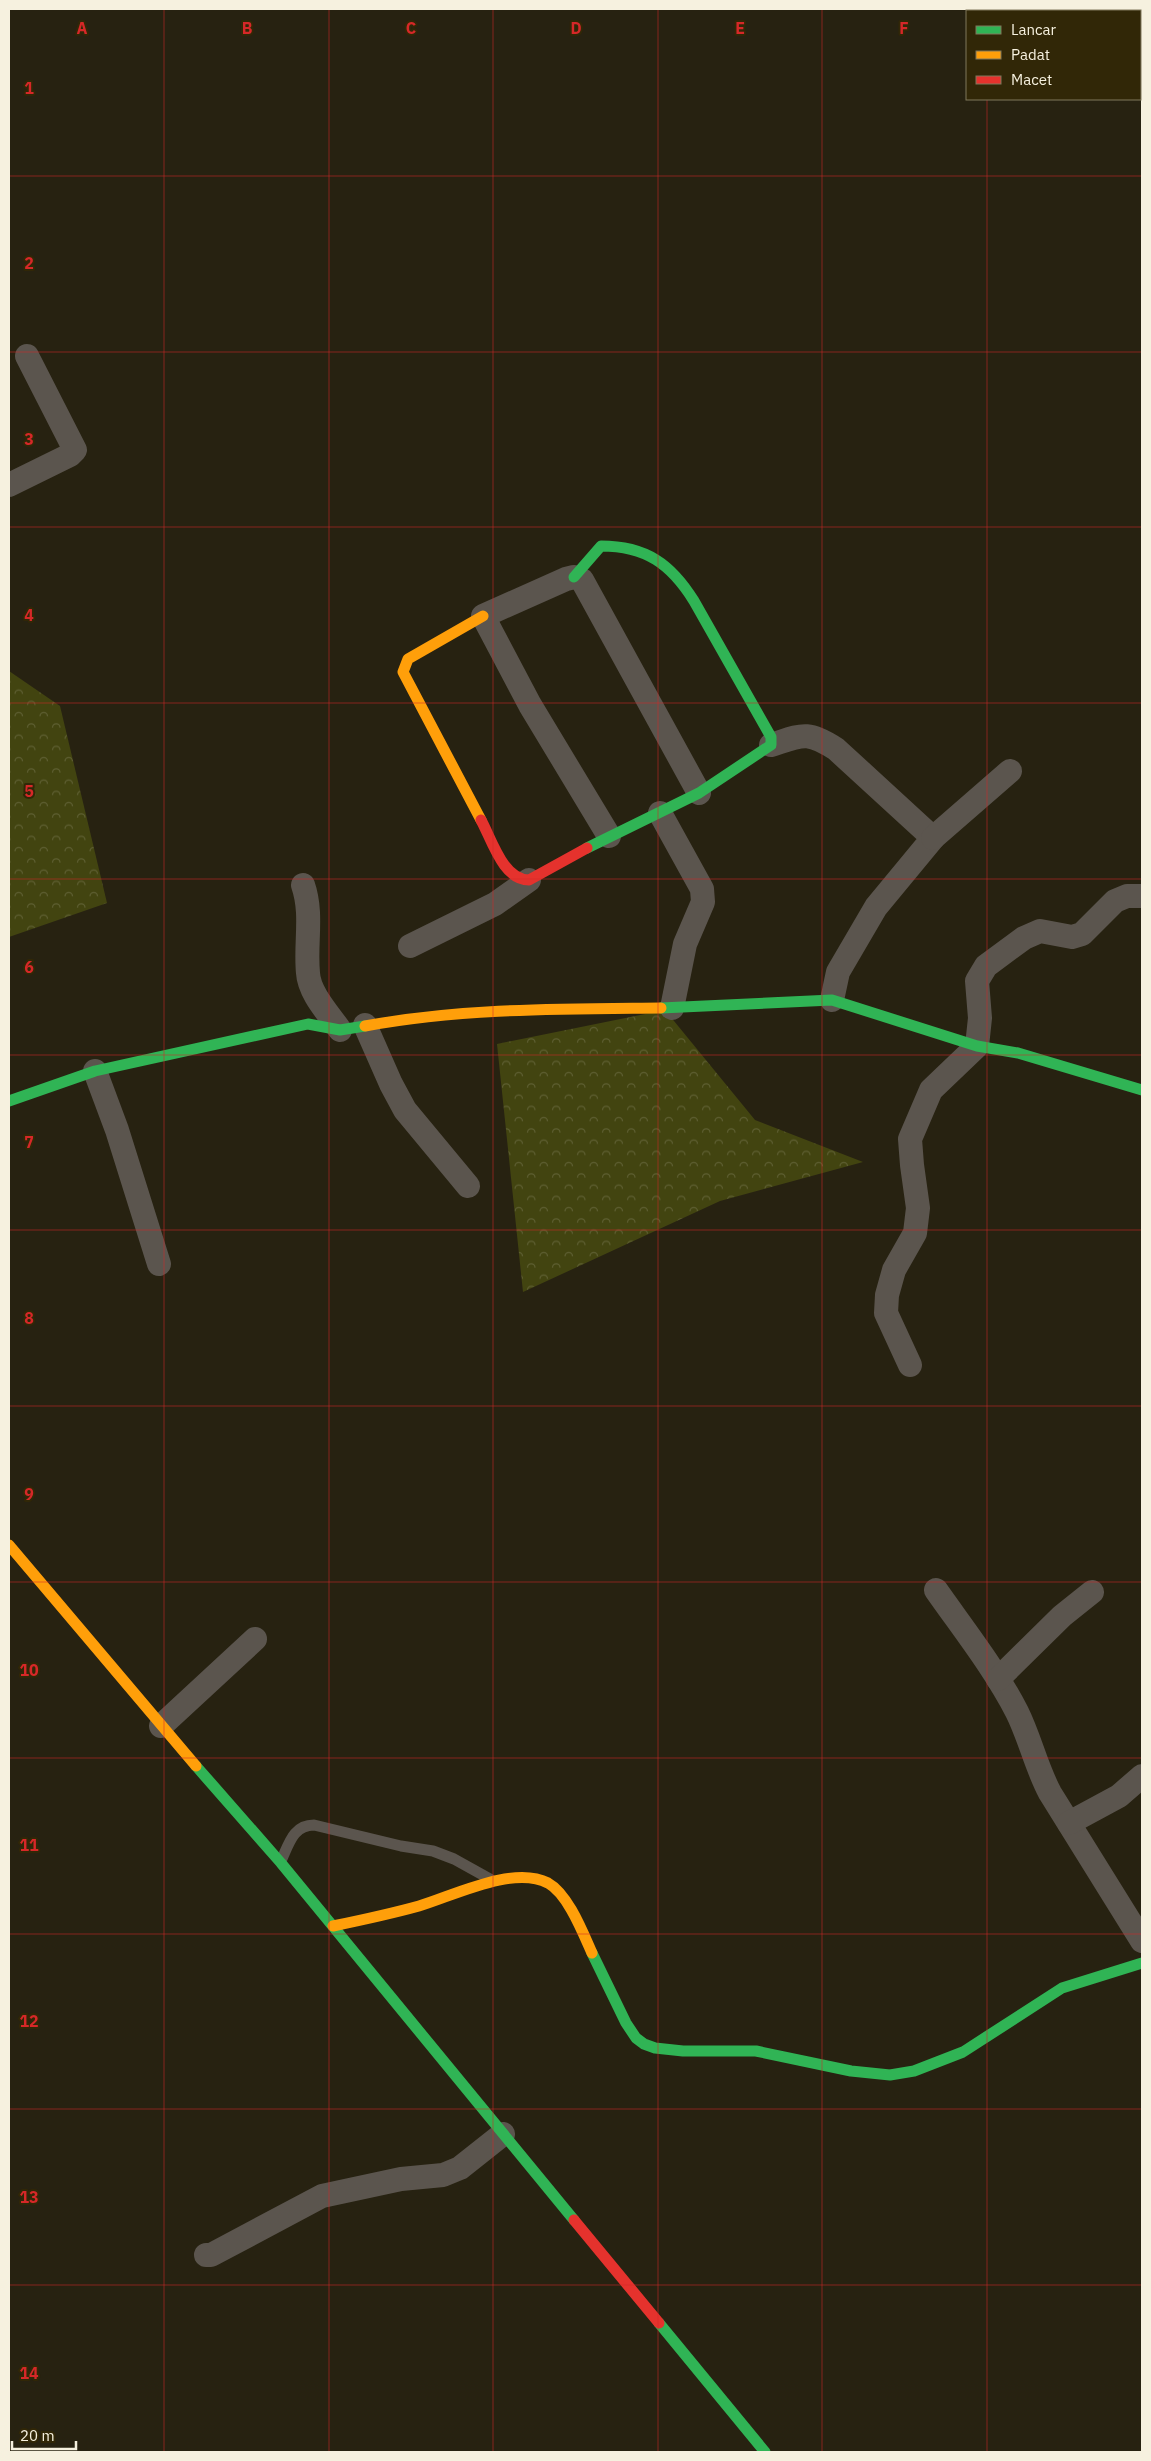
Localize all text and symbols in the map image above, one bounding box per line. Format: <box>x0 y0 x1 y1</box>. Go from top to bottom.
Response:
legend <box>966 10 1141 100</box>
text: A <box>77 18 88 38</box>
text: B <box>242 18 253 38</box>
text: C <box>406 18 416 38</box>
text: D <box>570 18 582 38</box>
text: E <box>735 18 745 38</box>
text: F <box>899 18 909 38</box>
text: Lancar <box>1011 20 1057 39</box>
text: Padat <box>1011 45 1050 64</box>
text: Macet <box>1011 70 1052 89</box>
text: 1 <box>24 78 34 98</box>
text: 2 <box>24 253 34 273</box>
text: 3 <box>24 429 34 449</box>
text: 4 <box>24 605 34 625</box>
text: 5 <box>24 781 34 801</box>
text: 6 <box>24 957 34 977</box>
text: 7 <box>24 1132 34 1152</box>
text: 8 <box>24 1308 34 1328</box>
text: 9 <box>24 1484 34 1504</box>
text: 10 <box>19 1660 39 1680</box>
text: 11 <box>19 1835 39 1855</box>
text: 12 <box>19 2011 39 2031</box>
text: 13 <box>19 2187 39 2207</box>
text: 14 <box>19 2363 39 2383</box>
scale bar <box>12 2418 76 2450</box>
text: 20 m <box>20 2426 55 2445</box>

